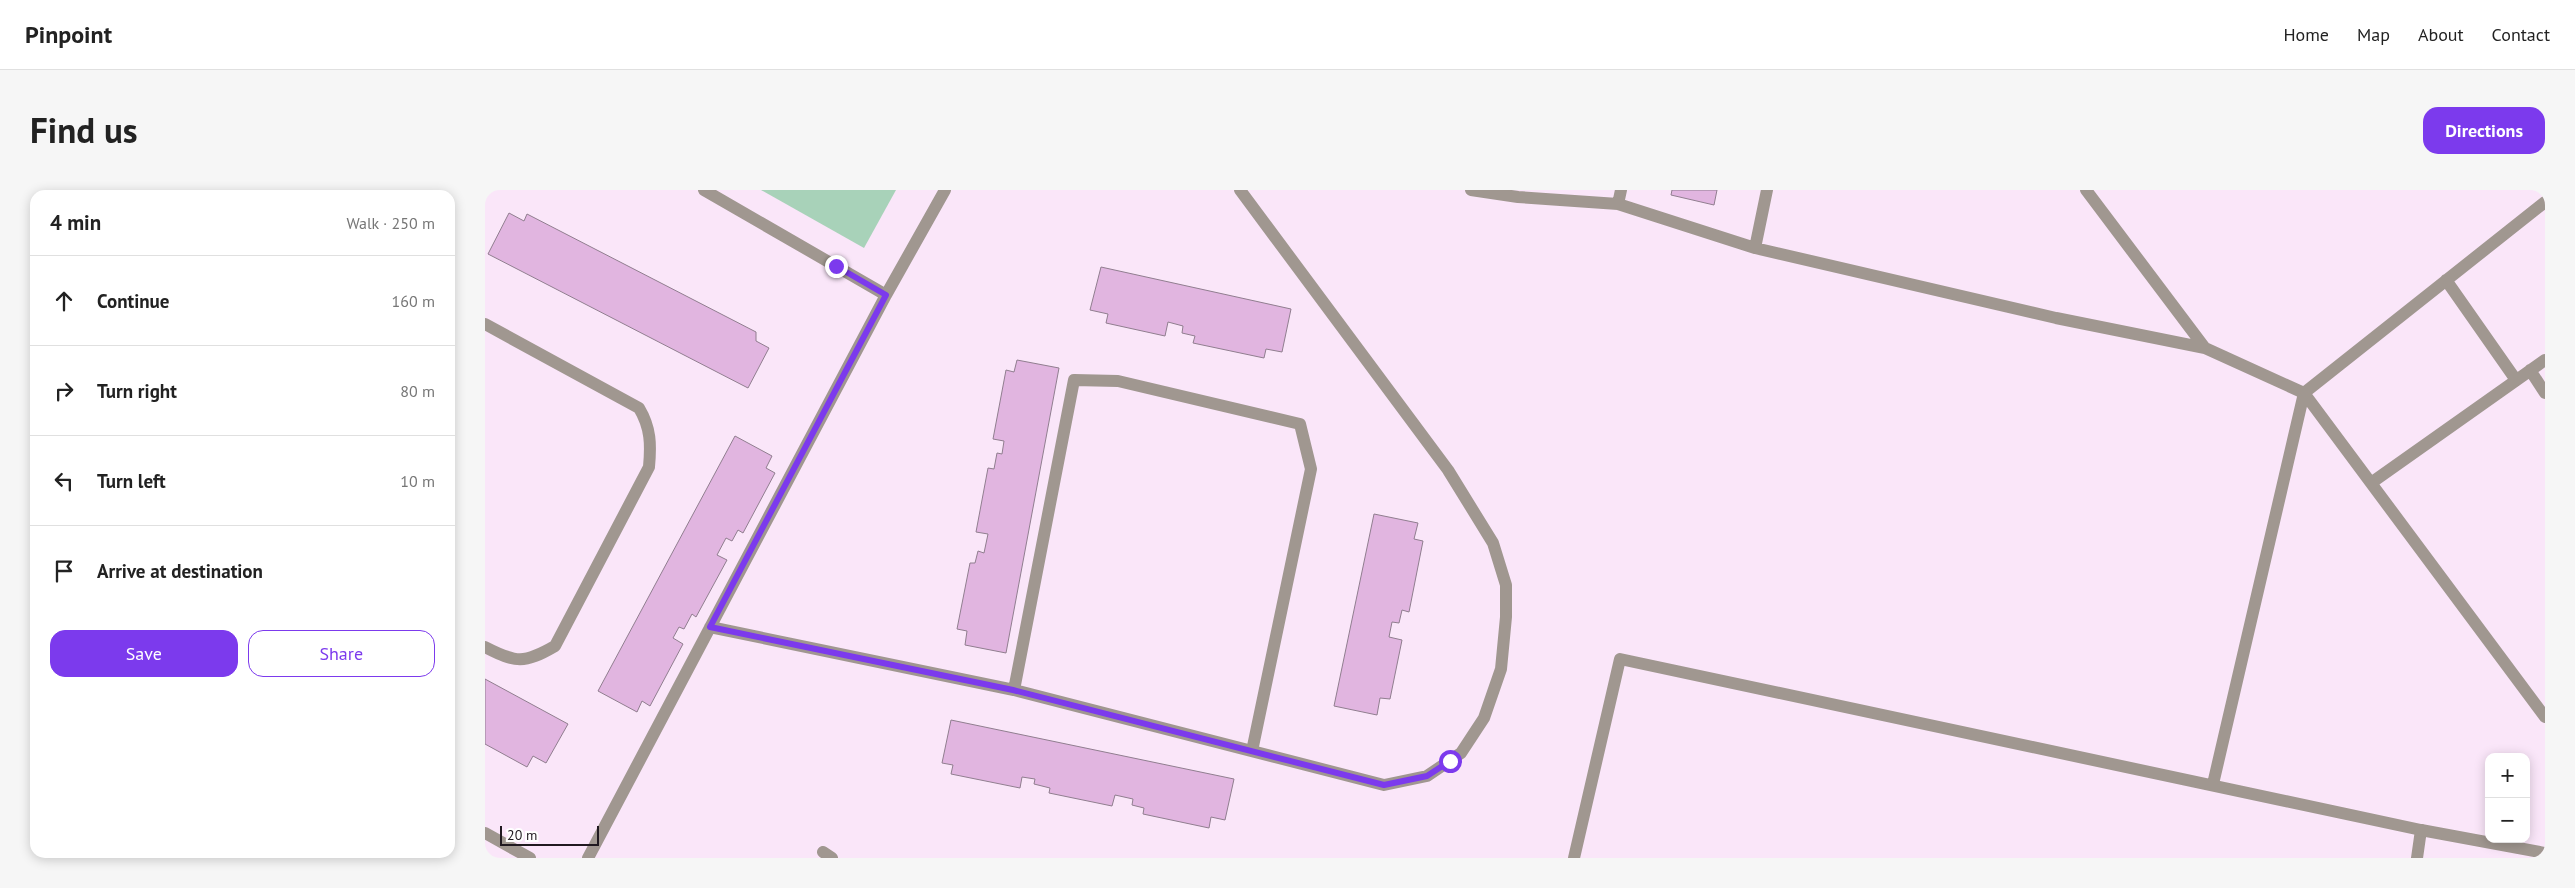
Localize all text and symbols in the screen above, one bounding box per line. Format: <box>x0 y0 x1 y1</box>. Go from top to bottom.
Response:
text: Pinpoint <box>25 19 112 50</box>
text: Home <box>2283 23 2329 46</box>
text: Map <box>2357 23 2390 46</box>
text: About <box>2418 23 2464 46</box>
text: Contact <box>2492 23 2550 46</box>
text: Find us <box>30 107 138 153</box>
button: Directions <box>2423 107 2545 154</box>
text: 4 min <box>50 209 101 236</box>
text: Walk · 250 m <box>346 213 435 233</box>
route end <box>825 255 848 278</box>
icon: ahead <box>50 287 78 315</box>
text: Continue <box>97 289 169 313</box>
text: 160 m <box>392 291 435 311</box>
icon: right <box>50 377 78 405</box>
text: Turn right <box>97 379 177 403</box>
text: 80 m <box>400 381 435 401</box>
icon: left <box>50 467 78 495</box>
text: Turn left <box>97 469 166 493</box>
text: 10 m <box>400 471 435 491</box>
icon: arrive <box>50 557 78 585</box>
text: Arrive at destination <box>97 559 263 583</box>
button: Save <box>50 630 238 677</box>
button: Share <box>248 630 435 677</box>
route start <box>1439 750 1462 773</box>
map controls <box>2485 753 2530 843</box>
button: + <box>2485 753 2530 798</box>
button: − <box>2485 798 2530 843</box>
scale bar <box>500 823 599 846</box>
text: 20 m <box>507 826 537 844</box>

